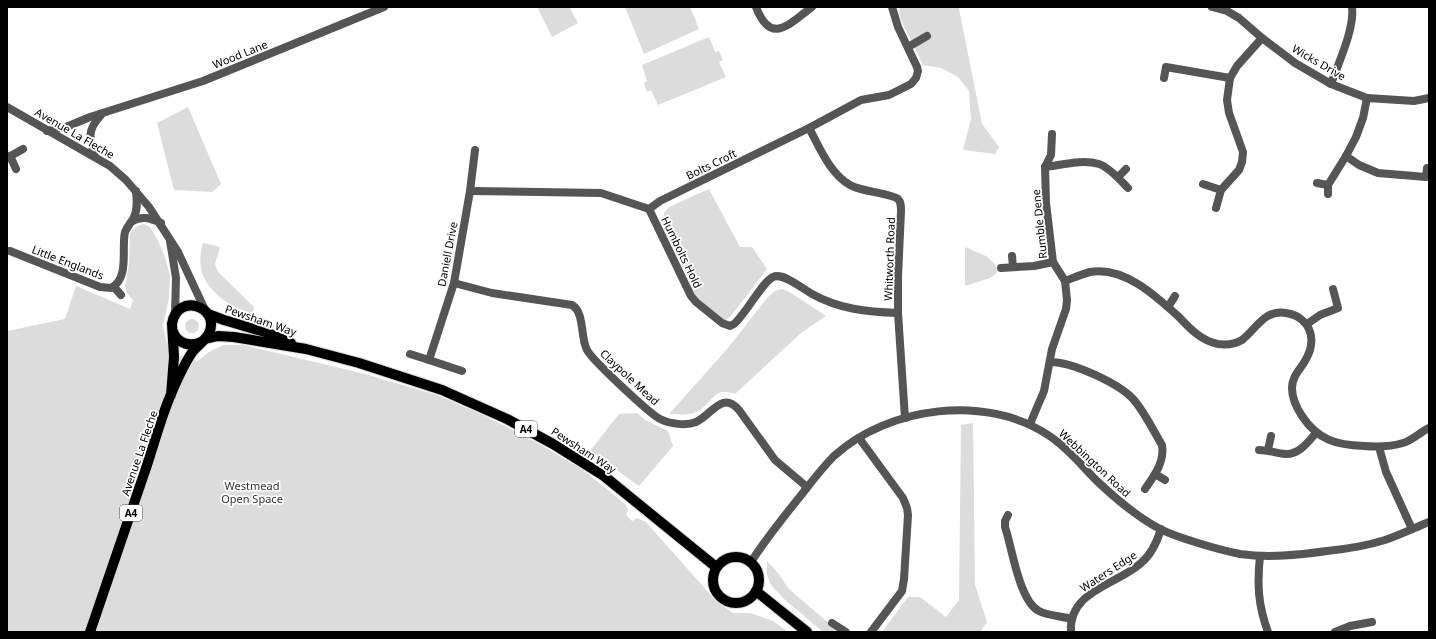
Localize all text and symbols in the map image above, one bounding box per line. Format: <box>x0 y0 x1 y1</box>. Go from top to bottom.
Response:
street label: Wood Lane <box>210 36 270 72</box>
street label: Wicks Drive <box>1289 41 1349 83</box>
street label: Avenue La Fleche <box>33 104 117 162</box>
street label: Bolts Croft <box>683 145 739 183</box>
street label: Rumble Dene <box>1028 188 1050 260</box>
street label: Humbolts Hold <box>658 214 706 290</box>
street label: Whitworth Road <box>880 217 898 301</box>
street label: Daniell Drive <box>433 220 461 288</box>
street label: Little Englands <box>30 241 106 283</box>
street label: Pewsham Way <box>223 301 299 339</box>
street label: Claypole Mead <box>597 346 663 408</box>
street label: Avenue La Fleche <box>117 408 161 498</box>
road number: A4 <box>515 421 537 437</box>
street label: Pewsham Way <box>549 423 620 477</box>
street label: Webbington Road <box>1056 426 1134 500</box>
park label: Westmead Open Space <box>221 478 283 506</box>
road number: A4 <box>120 505 142 521</box>
street label: Waters Edge <box>1077 547 1139 595</box>

